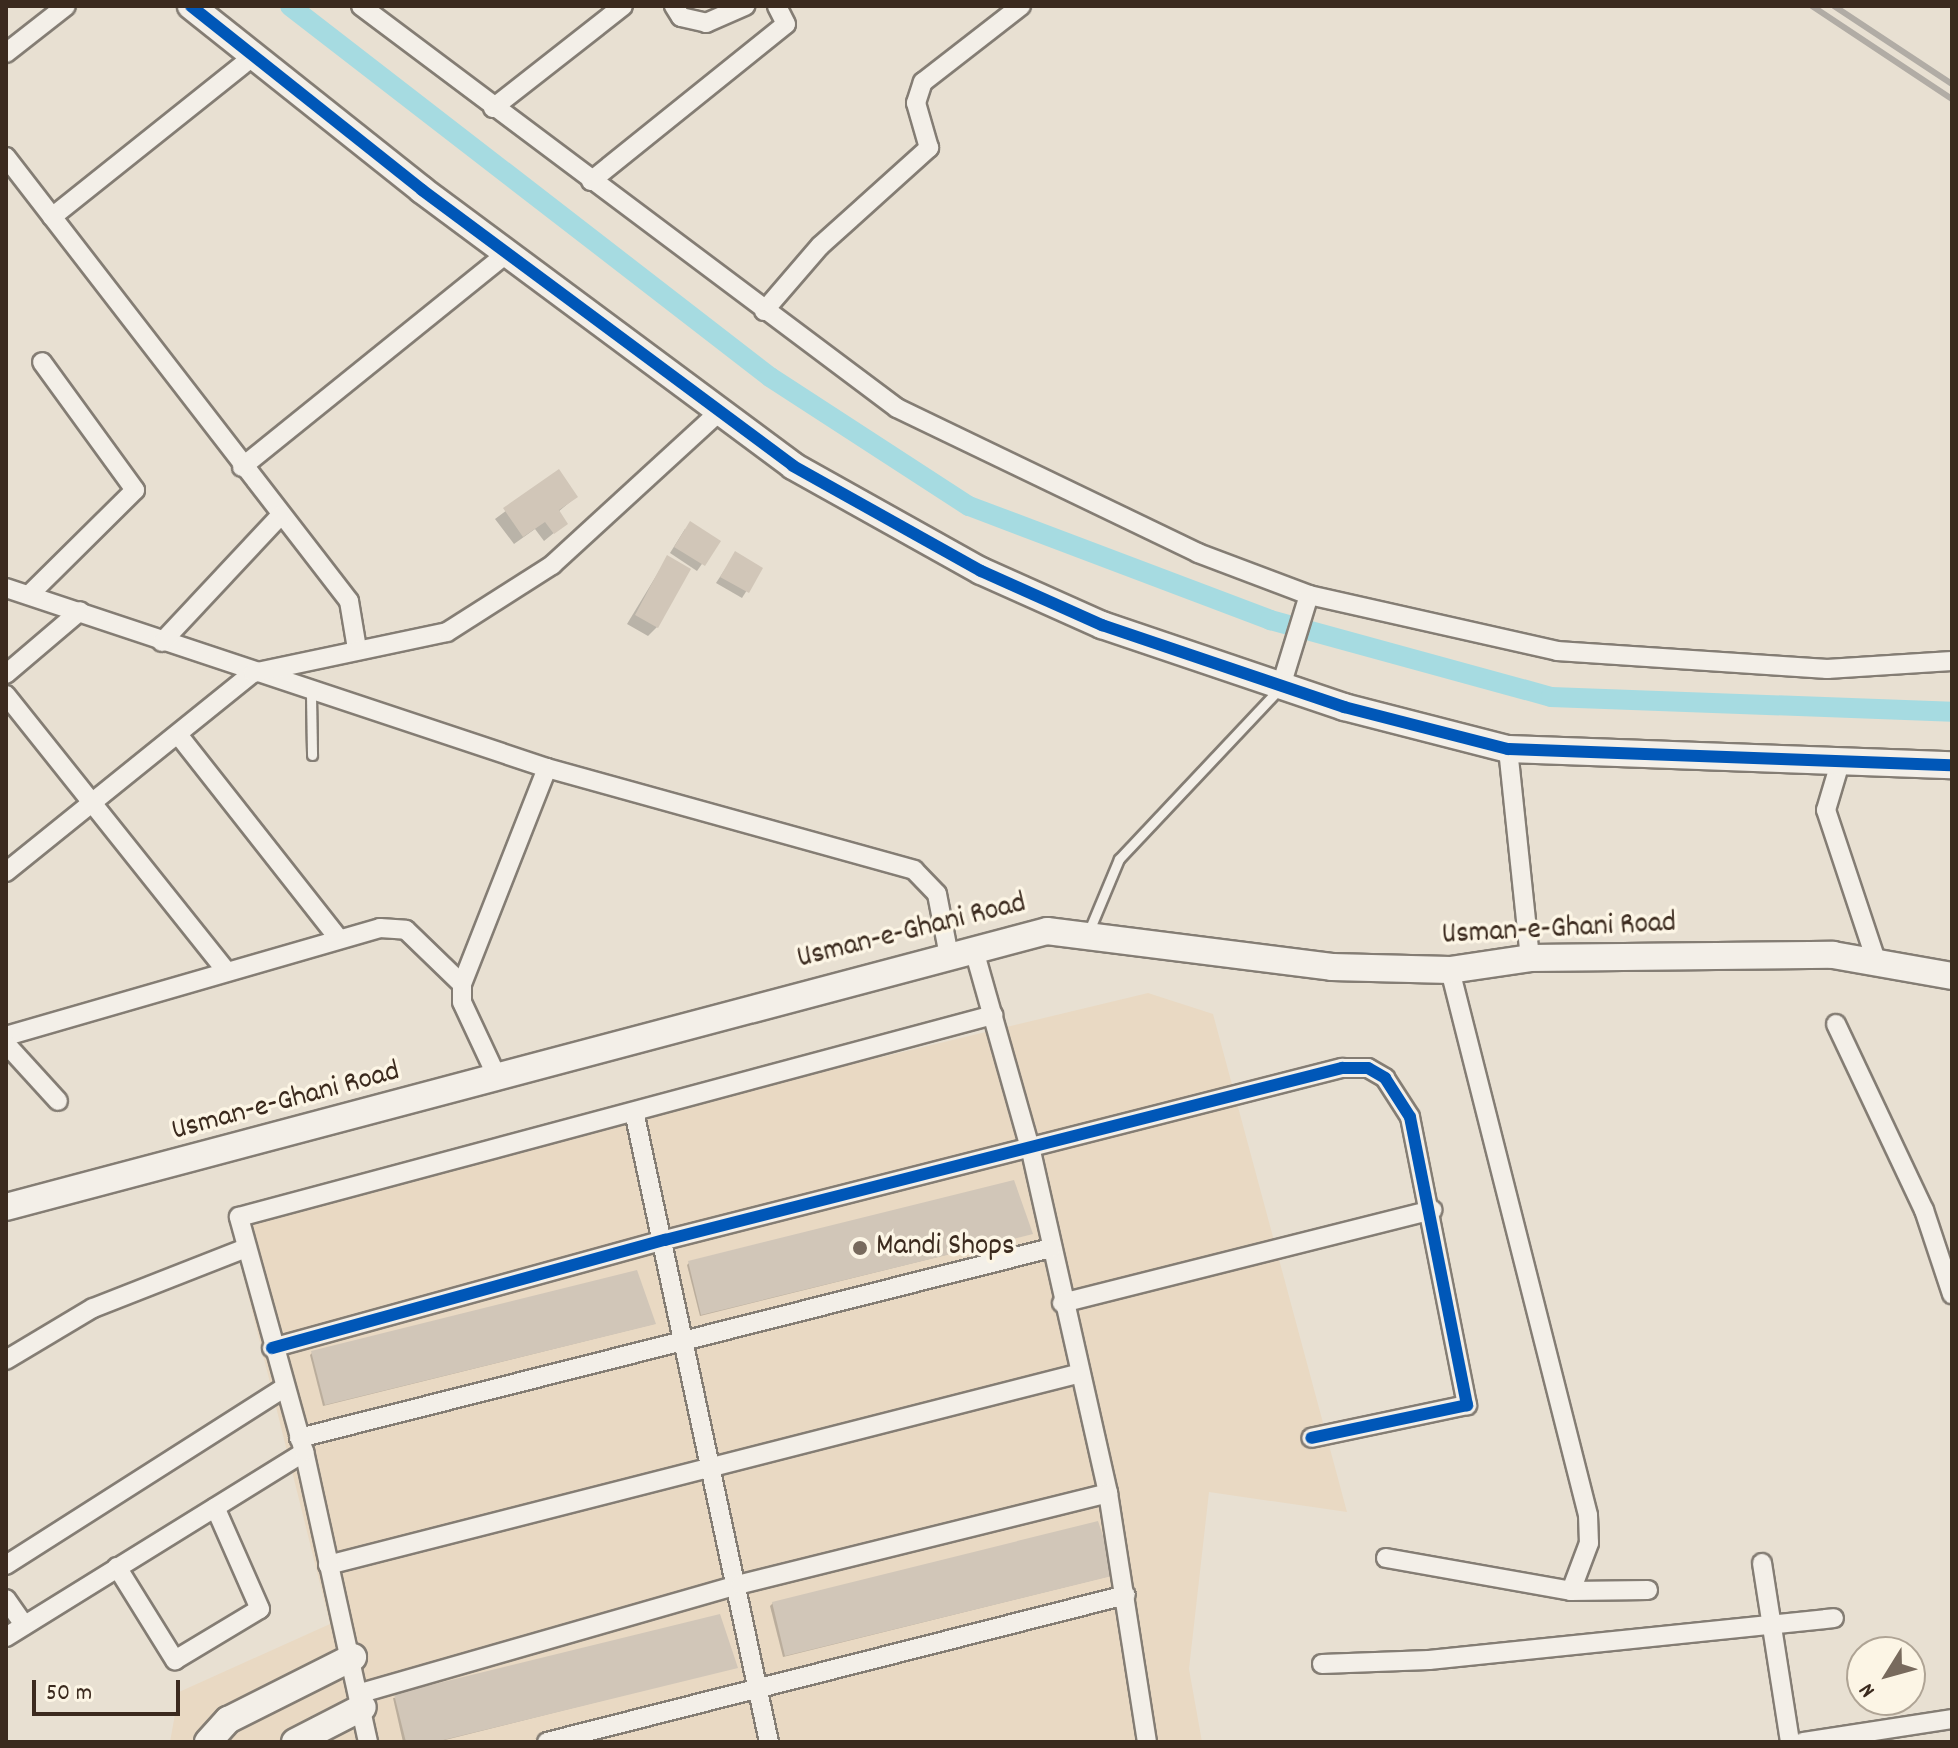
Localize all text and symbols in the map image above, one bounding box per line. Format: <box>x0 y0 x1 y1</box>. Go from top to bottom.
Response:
street label: Usman-e-Ghani Road <box>794 887 1030 979</box>
street label: Usman-e-Ghani Road <box>1441 907 1677 955</box>
street label: Usman-e-Ghani Road <box>168 1055 404 1151</box>
place label: Mandi Shops <box>876 1230 1015 1266</box>
marker: Mandi Shops <box>851 1239 869 1257</box>
north arrow <box>1846 1636 1926 1716</box>
scale bar <box>36 1664 184 1714</box>
text: N <box>1852 1676 1884 1703</box>
text: 50 m <box>46 1677 92 1711</box>

